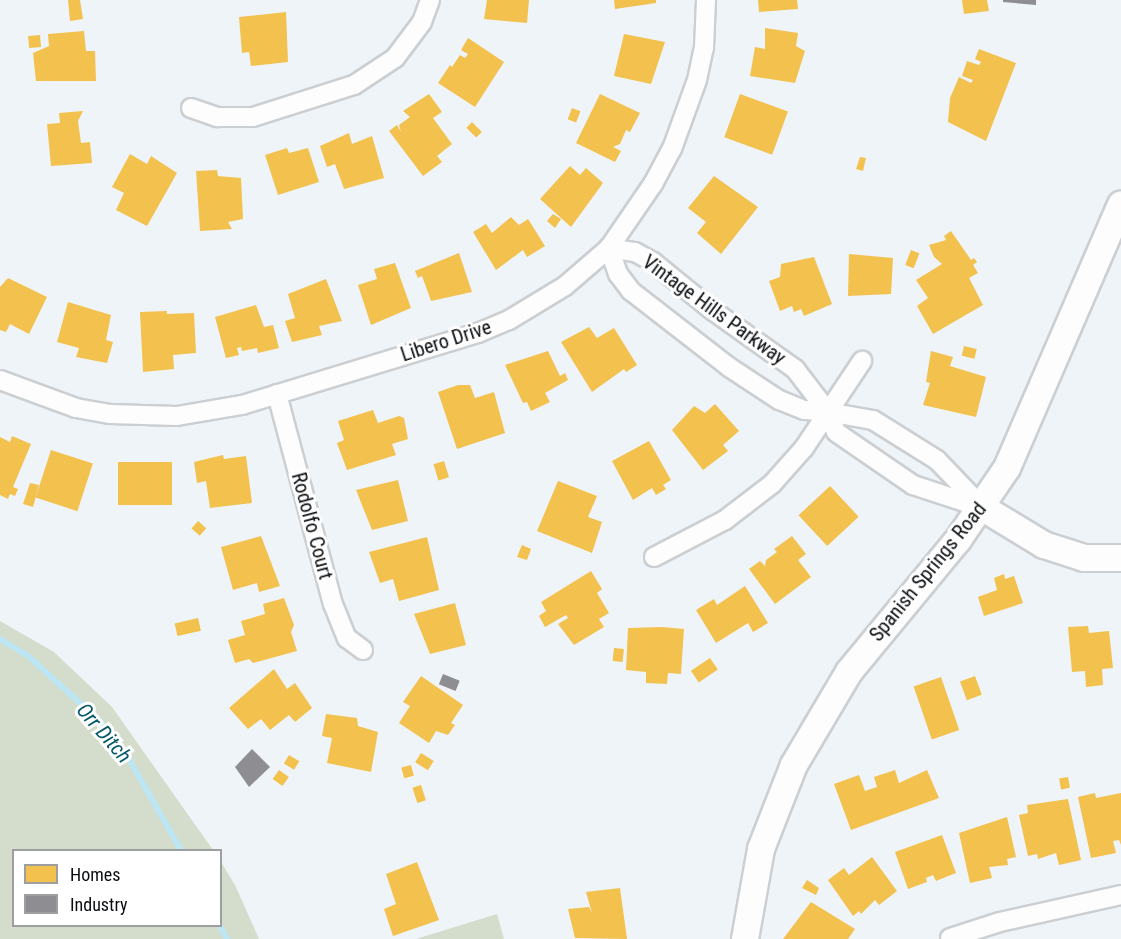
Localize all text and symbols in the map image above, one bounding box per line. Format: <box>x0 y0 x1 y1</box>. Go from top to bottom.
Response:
street label: Vintage Hills Parkway <box>638 250 790 370</box>
street label: Libero Drive <box>398 315 494 367</box>
street label: Rodolfo Court <box>286 470 338 582</box>
street label: Spanish Springs Road <box>865 498 991 646</box>
water label: Orr Ditch <box>71 698 137 768</box>
legend <box>12 849 222 927</box>
text: Homes <box>70 864 120 885</box>
text: Industry <box>70 894 128 915</box>

